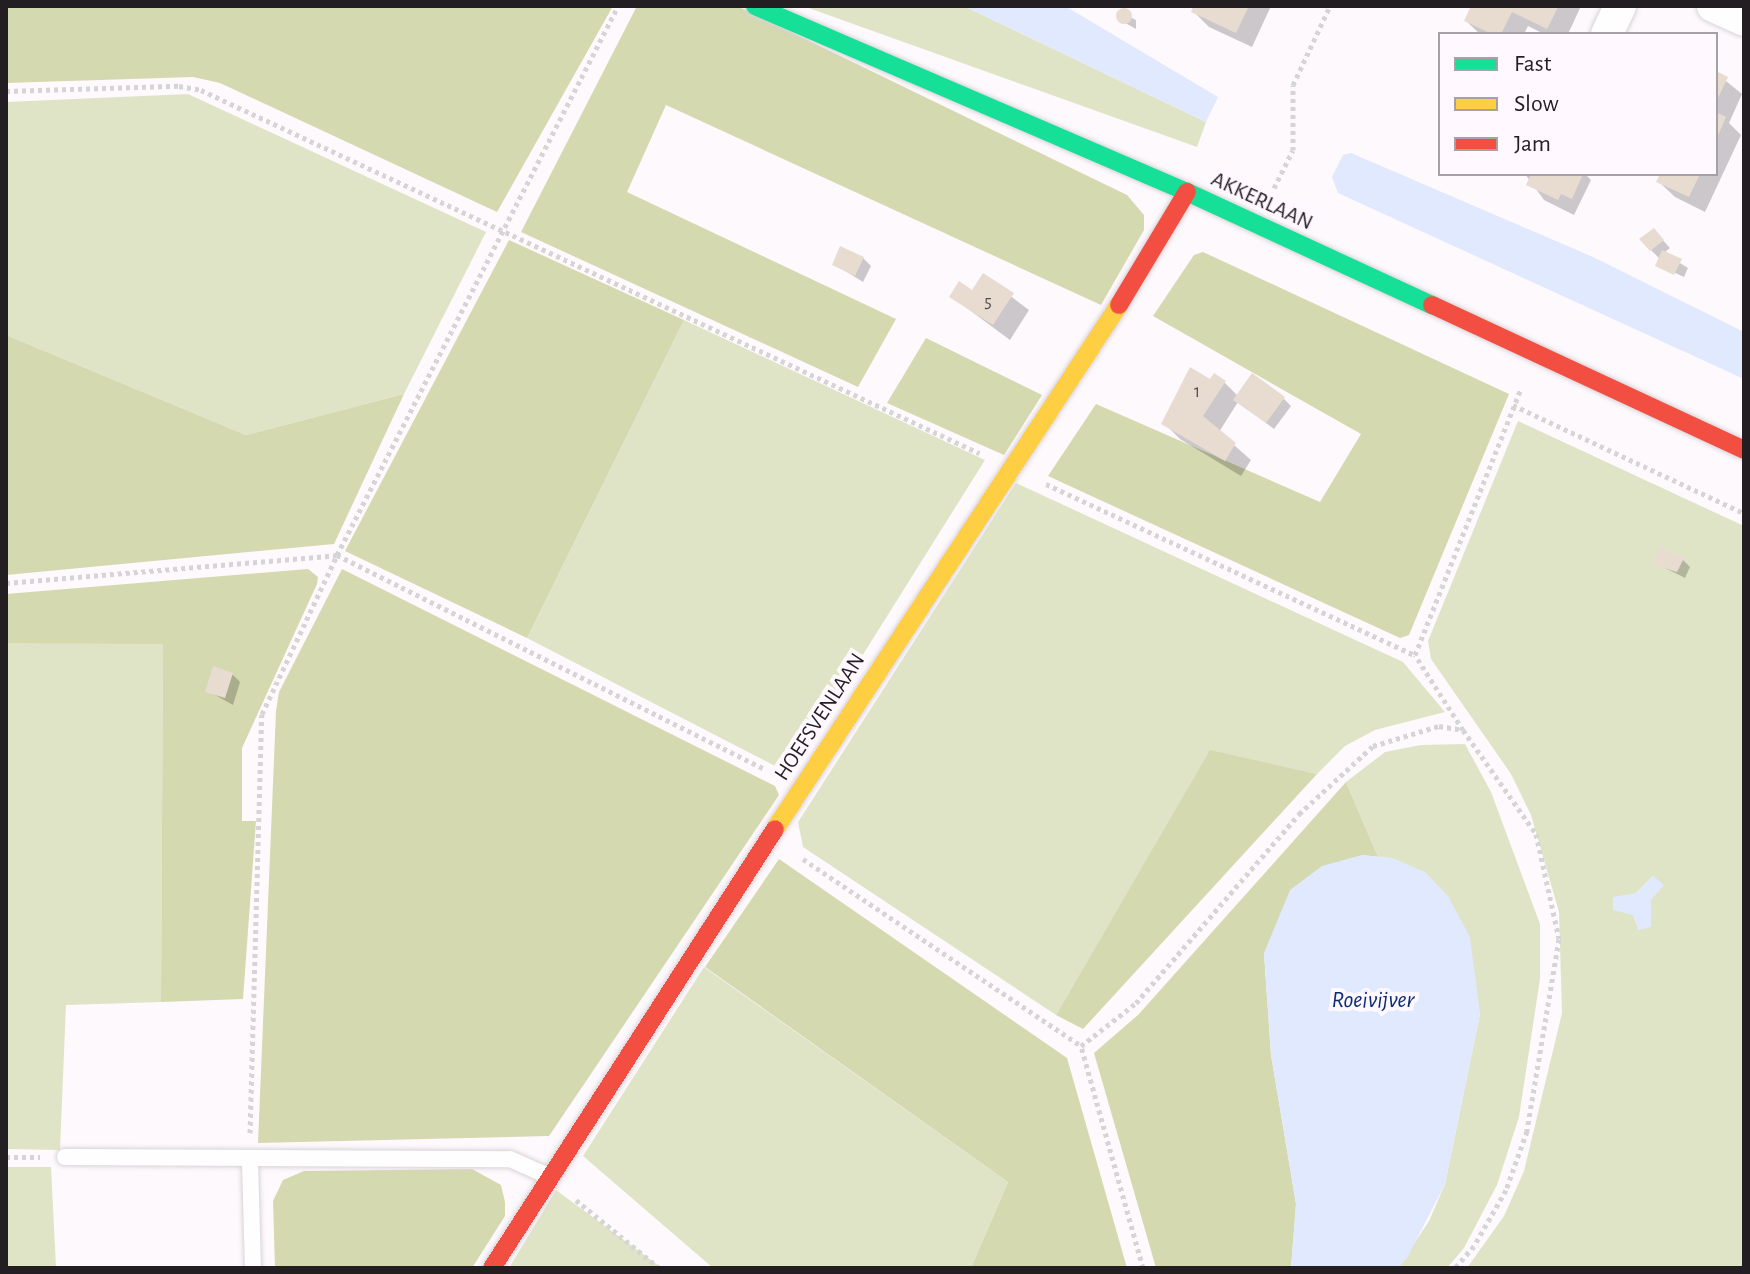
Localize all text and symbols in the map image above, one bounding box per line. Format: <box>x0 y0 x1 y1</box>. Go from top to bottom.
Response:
legend <box>1438 32 1718 176</box>
text: Fast <box>1514 52 1551 76</box>
text: Slow <box>1514 92 1559 116</box>
text: Jam <box>1514 132 1551 156</box>
street label: AKKERLAAN <box>1207 166 1317 236</box>
house number: 5 <box>984 291 992 313</box>
house number: 1 <box>1194 381 1200 403</box>
street label: HOEFSVENLAAN <box>769 648 871 786</box>
water label: Roeivijver <box>1332 987 1414 1015</box>

